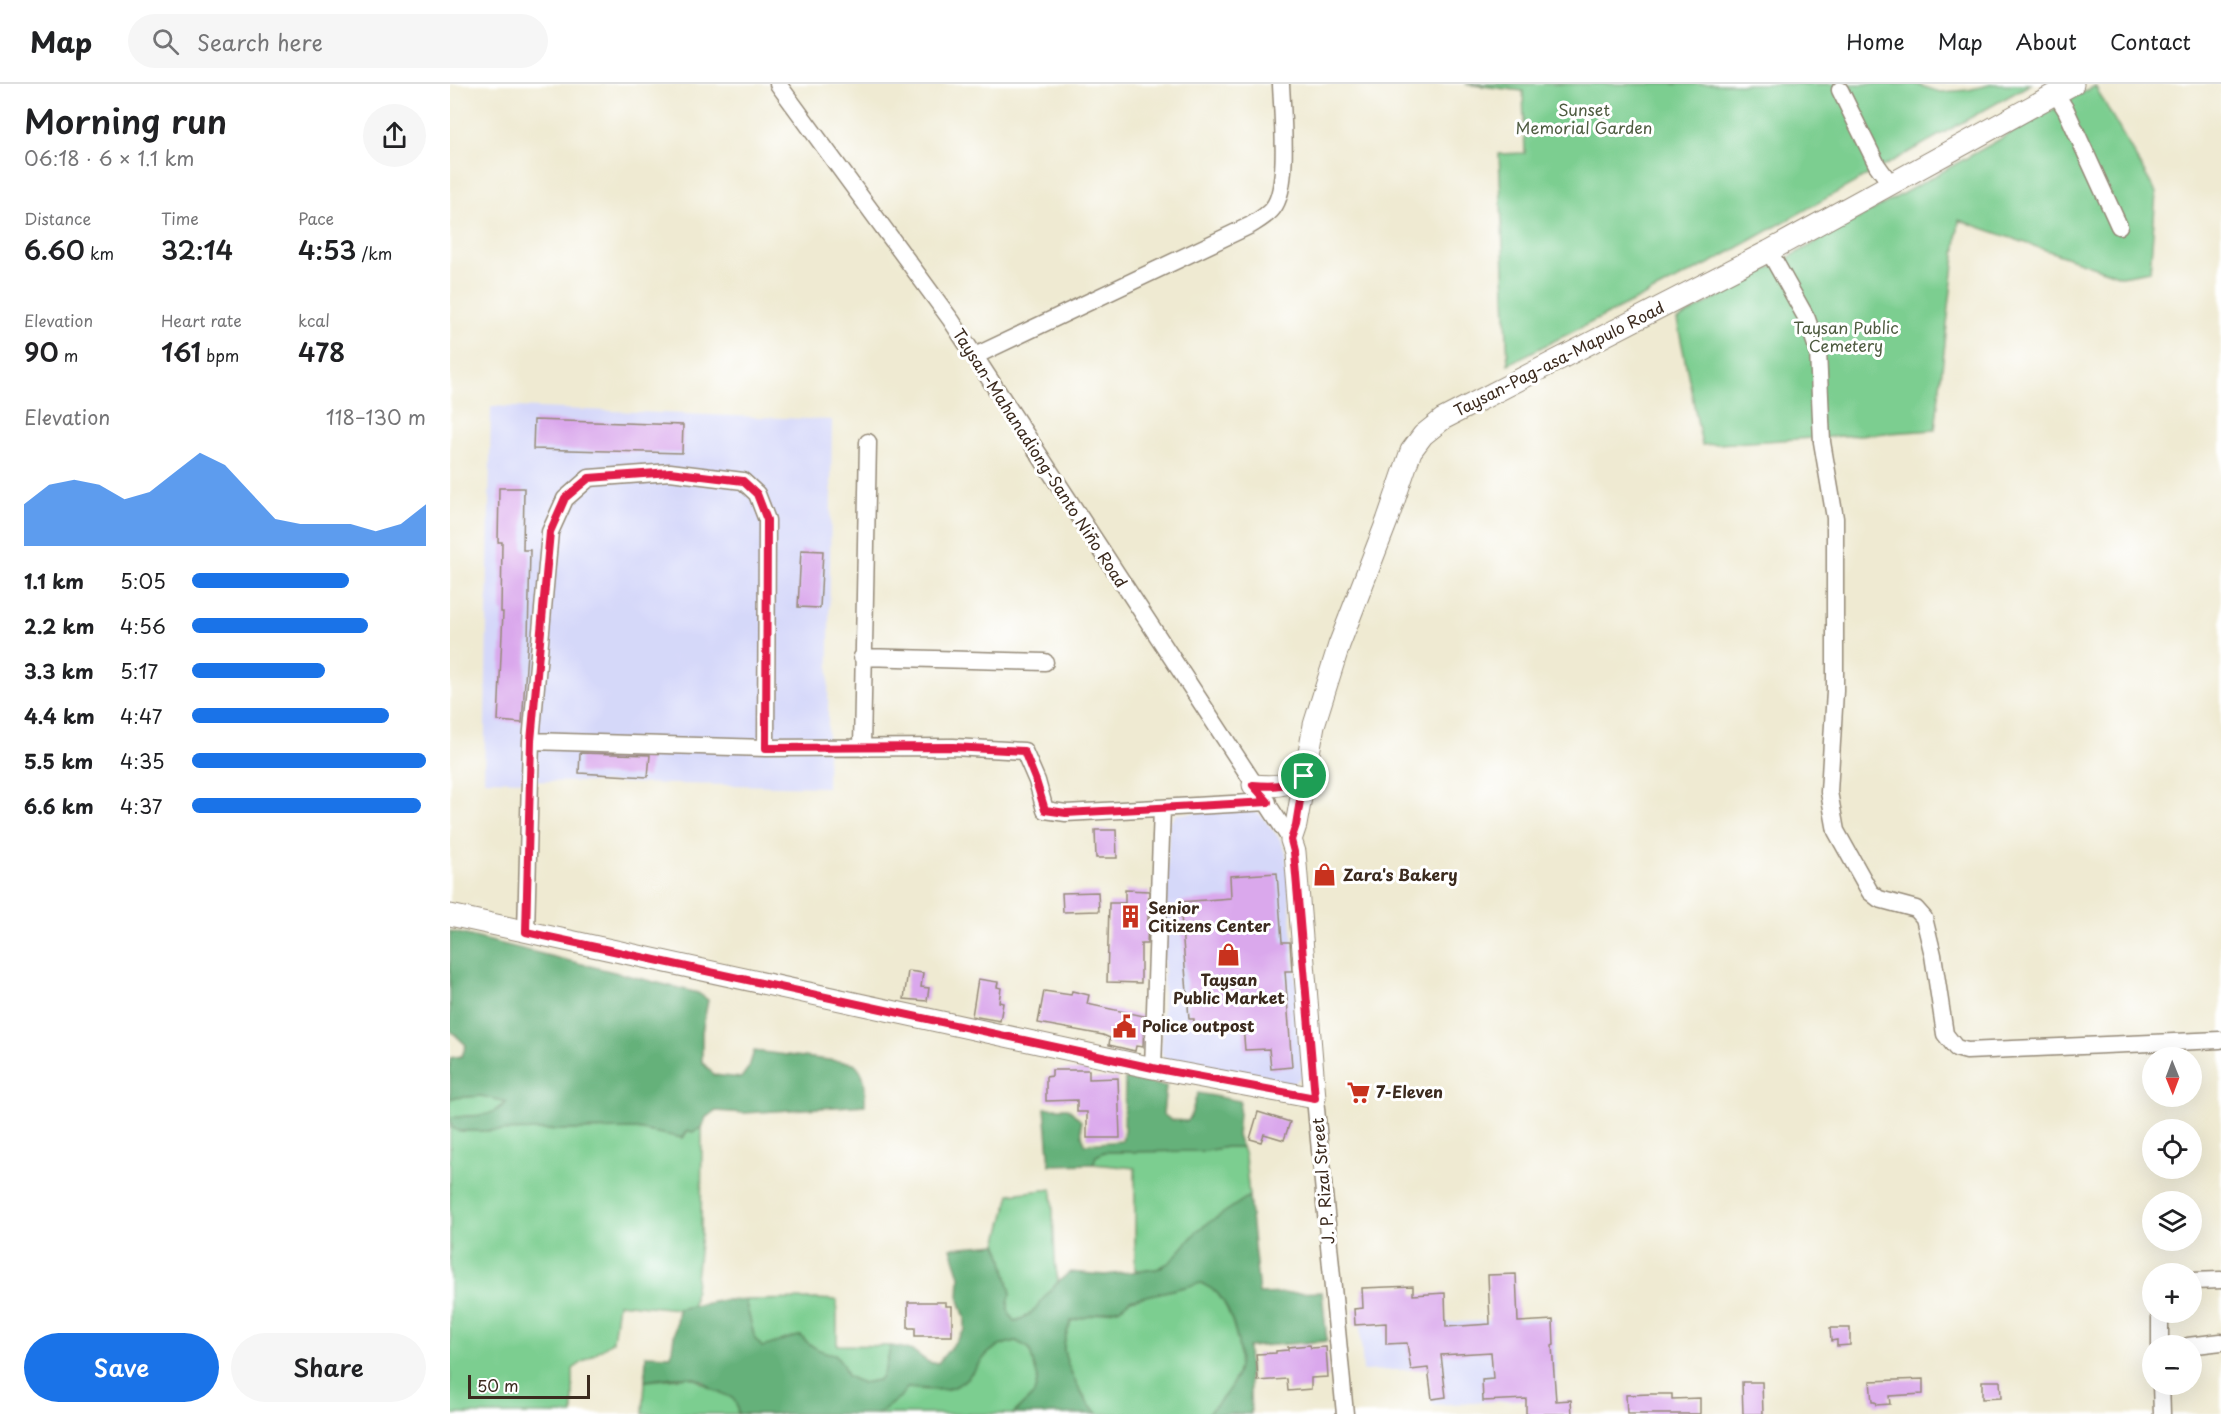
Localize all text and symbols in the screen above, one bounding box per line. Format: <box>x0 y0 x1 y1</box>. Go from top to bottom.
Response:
search box <box>128 14 548 68</box>
text: Map <box>30 20 92 63</box>
icon: search <box>149 25 182 58</box>
text: Search here <box>197 25 323 58</box>
text: Home <box>1846 25 1905 57</box>
text: Map <box>1938 25 1983 57</box>
text: About <box>2016 25 2077 57</box>
text: Contact <box>2110 25 2191 57</box>
text: Morning run <box>24 95 227 145</box>
park label: Sunset Memorial Garden <box>1516 97 1652 139</box>
button: share <box>363 104 426 167</box>
text: 06:18 · 6 × 1.1 km <box>24 143 194 173</box>
text: Distance <box>24 206 91 230</box>
text: Time <box>161 206 199 230</box>
text: Pace <box>298 206 334 230</box>
text: 6.60 <box>24 230 85 269</box>
text: 32:14 <box>161 230 233 269</box>
text: 4:53 <box>298 230 356 269</box>
text: km <box>85 241 114 265</box>
text: /km <box>356 241 392 265</box>
street label: Taysan-Pag-asa-Mapulo Road <box>1449 294 1668 422</box>
text: Elevation <box>24 308 93 332</box>
text: Heart rate <box>161 308 242 332</box>
text: kcal <box>298 308 330 332</box>
park label: Taysan Public Cemetery <box>1793 315 1899 357</box>
street label: Taysan-Mahanadiong-Santo Niño Road <box>948 323 1134 592</box>
text: 90 <box>24 332 59 371</box>
text: 161 <box>161 332 201 371</box>
text: 478 <box>298 332 345 371</box>
text: m <box>59 343 78 367</box>
text: bpm <box>201 343 239 367</box>
text: Elevation <box>24 402 110 432</box>
text: 118–130 m <box>326 402 426 432</box>
text: 1.1 km <box>24 566 84 596</box>
text: 5:05 <box>120 566 166 596</box>
text: 2.2 km <box>24 611 94 641</box>
text: 4:56 <box>120 611 166 641</box>
text: 3.3 km <box>24 656 94 686</box>
text: 5:17 <box>120 656 158 686</box>
text: 4.4 km <box>24 701 95 731</box>
text: 4:47 <box>120 701 162 731</box>
text: 5.5 km <box>24 746 93 776</box>
text: 4:35 <box>120 746 165 776</box>
pin <box>1278 750 1329 801</box>
icon: arrive <box>1287 759 1320 792</box>
text: 6.6 km <box>24 791 94 821</box>
text: 4:37 <box>120 791 162 821</box>
shop icon: Zara's Bakery <box>1312 862 1338 888</box>
place label: Zara's Bakery <box>1343 862 1458 886</box>
place label: Senior Citizens Center <box>1148 895 1272 937</box>
building icon: Senior Citizens Center <box>1117 904 1143 930</box>
shop icon: Taysan Public Market <box>1216 942 1242 968</box>
place label: Taysan Public Market <box>1173 967 1285 1009</box>
public building icon: Police outpost <box>1111 1013 1137 1039</box>
place label: Police outpost <box>1142 1013 1255 1037</box>
north arrow <box>2142 1047 2202 1107</box>
map controls <box>2142 1047 2202 1395</box>
supermarket icon: 7-Eleven <box>1345 1079 1371 1105</box>
place label: 7-Eleven <box>1376 1079 1443 1103</box>
street label: J. P. Rizal Street <box>1304 1116 1339 1245</box>
button: locate <box>2142 1119 2202 1179</box>
button: layers <box>2142 1191 2202 1251</box>
button: + <box>2142 1263 2202 1323</box>
button: Save <box>24 1333 219 1402</box>
button: Share <box>231 1333 426 1402</box>
button: − <box>2142 1335 2202 1395</box>
scale bar <box>468 1372 590 1400</box>
text: 50 m <box>477 1373 518 1397</box>

